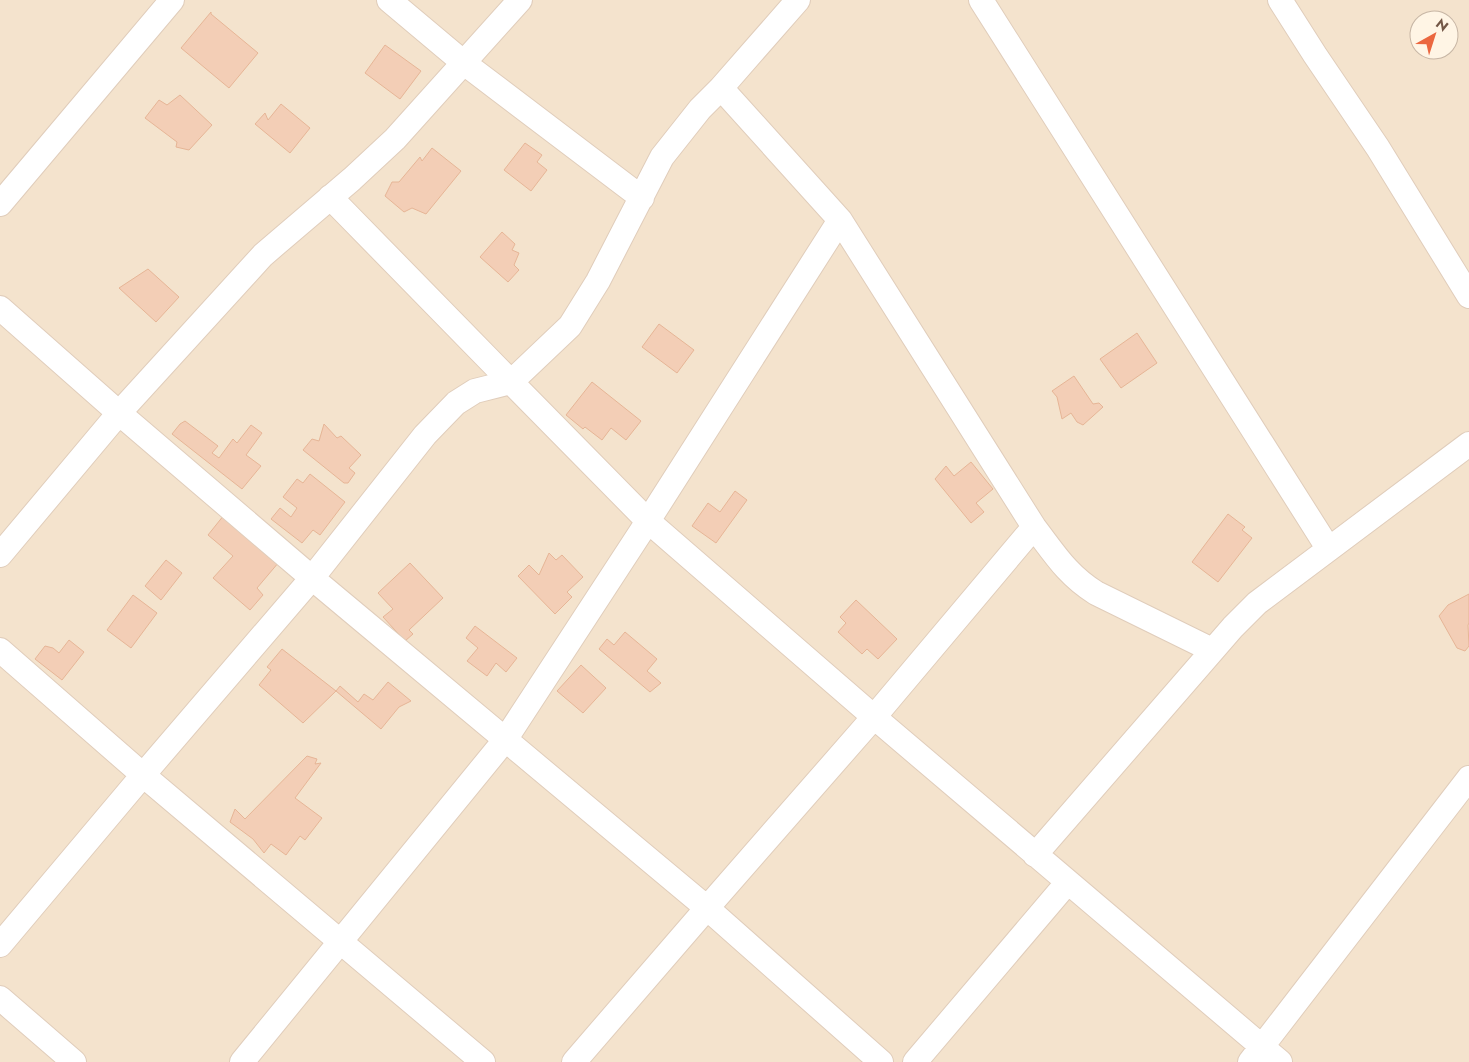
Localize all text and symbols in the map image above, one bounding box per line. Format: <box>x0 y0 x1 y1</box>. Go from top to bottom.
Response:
north arrow <box>1409 10 1459 60</box>
text: N <box>1432 14 1453 36</box>

